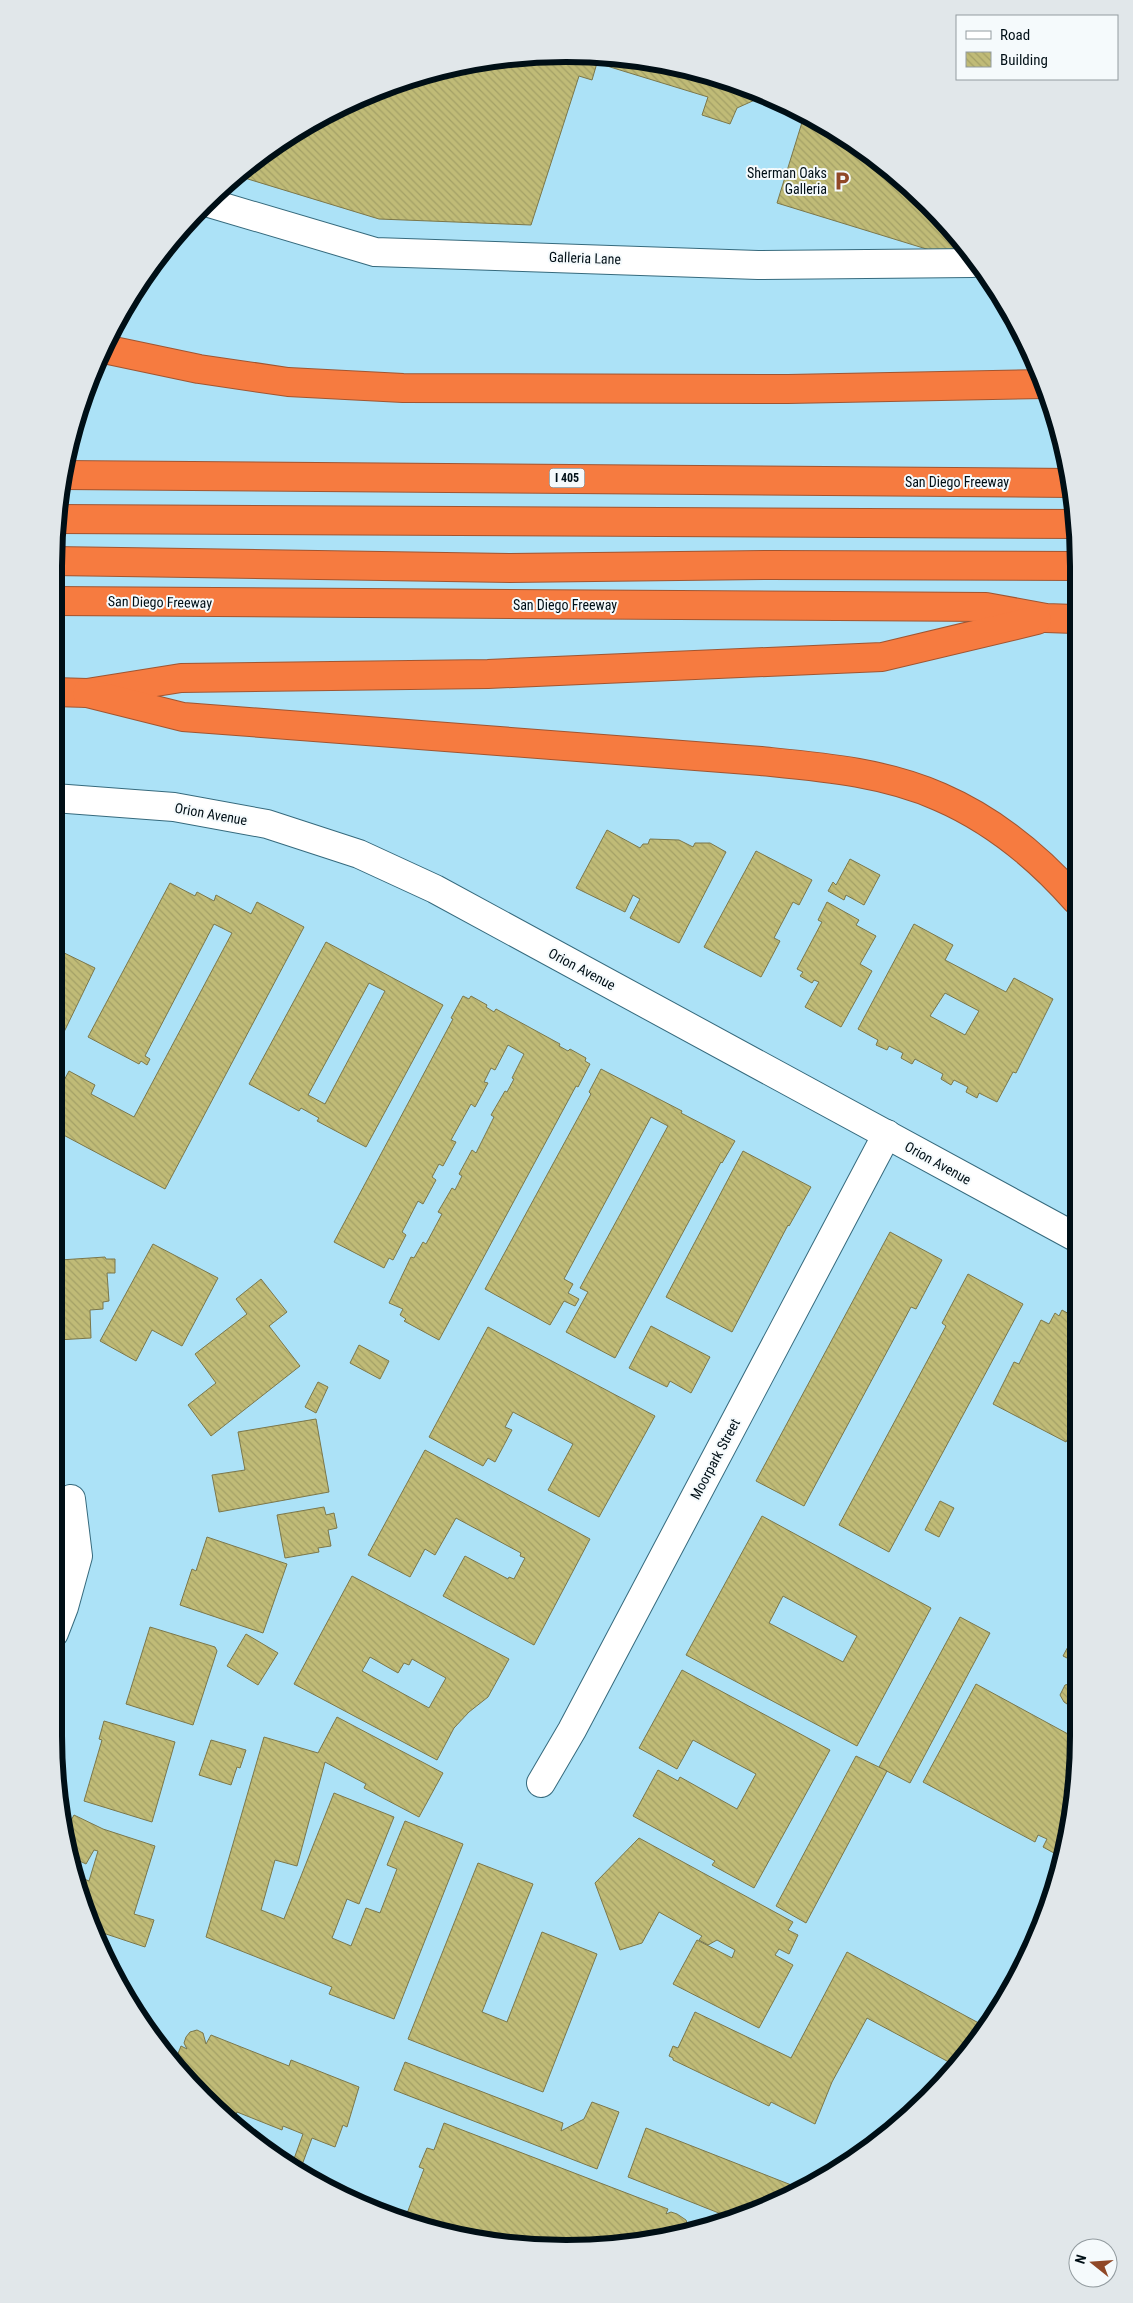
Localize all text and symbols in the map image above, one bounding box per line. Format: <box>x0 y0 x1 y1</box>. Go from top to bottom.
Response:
legend <box>956 15 1118 80</box>
text: Road <box>1000 26 1030 44</box>
text: Building <box>1000 51 1048 69</box>
place label: Sherman Oaks Galleria <box>747 165 827 197</box>
parking icon: Sherman Oaks Galleria <box>831 170 853 192</box>
street label: Galleria Lane <box>549 249 622 267</box>
road number: I 405 <box>550 468 584 488</box>
street label: San Diego Freeway <box>905 474 1009 490</box>
street label: San Diego Freeway <box>108 593 212 611</box>
street label: San Diego Freeway <box>513 597 617 613</box>
street label: Orion Avenue <box>174 800 249 828</box>
street label: Orion Avenue <box>546 945 618 993</box>
street label: Orion Avenue <box>902 1138 974 1188</box>
street label: Moorpark Street <box>687 1416 743 1502</box>
north arrow <box>1068 2238 1118 2288</box>
text: N <box>1072 2253 1089 2266</box>

